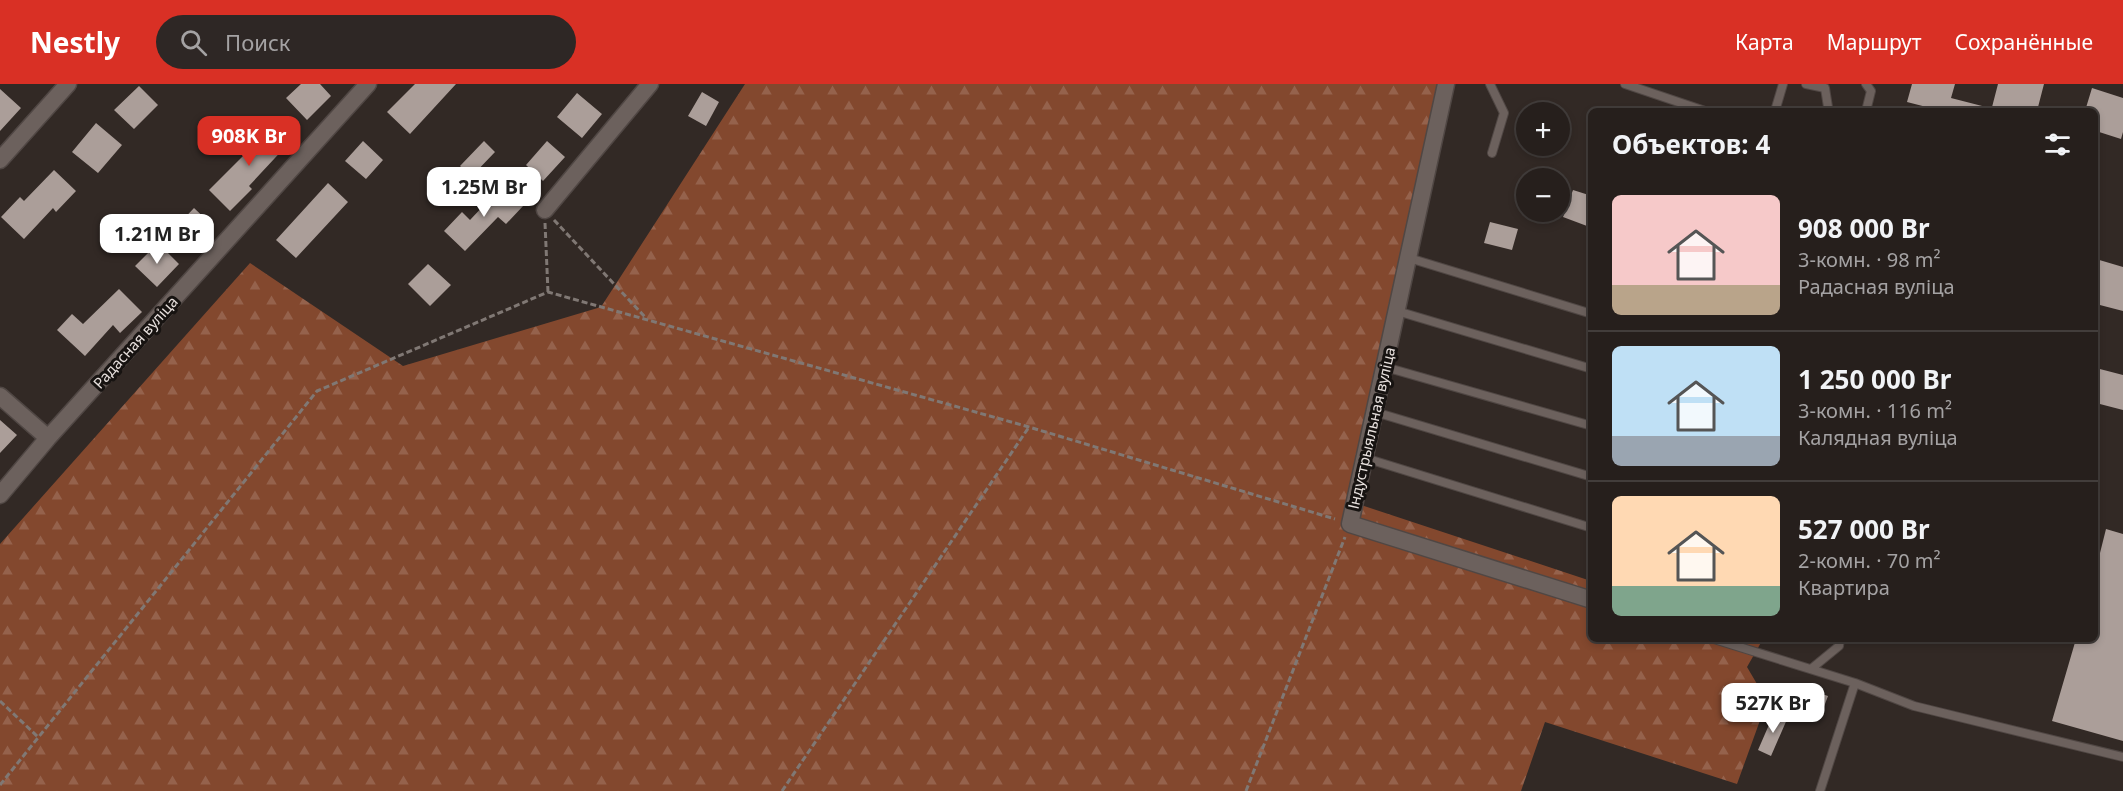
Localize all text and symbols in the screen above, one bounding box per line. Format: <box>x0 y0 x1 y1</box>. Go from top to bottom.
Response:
search box <box>156 15 576 69</box>
text: Nestly <box>30 23 120 61</box>
icon: search <box>177 26 210 59</box>
text: Поиск <box>225 27 290 57</box>
text: Карта <box>1735 28 1794 56</box>
text: Маршрут <box>1827 28 1922 56</box>
text: Сохранённые <box>1955 28 2093 56</box>
map controls <box>1516 102 1570 222</box>
button: + <box>1516 102 1570 156</box>
pin: 908K Br <box>194 116 304 167</box>
text: 908K Br <box>211 122 287 149</box>
text: Объектов: 4 <box>1612 126 1770 162</box>
icon: filters <box>2041 128 2074 161</box>
pin: 1.25M Br <box>422 167 546 218</box>
button: − <box>1516 168 1570 222</box>
text: 1.25M Br <box>441 173 527 200</box>
text: 908 000 Br <box>1798 210 1930 246</box>
pin: 1.21M Br <box>95 214 219 265</box>
icon: home <box>1660 219 1732 291</box>
text: 1.21M Br <box>114 220 200 247</box>
text: 3-комн. · 98 m² <box>1798 246 1941 273</box>
text: Радасная вуліца <box>1798 273 1955 300</box>
street label: Радасная вуліца <box>88 292 182 392</box>
street label: Індустрыяльная вуліца <box>1343 345 1399 511</box>
text: 1 250 000 Br <box>1798 361 1951 397</box>
icon: home <box>1660 370 1732 442</box>
text: 3-комн. · 116 m² <box>1798 397 1952 424</box>
text: Калядная вуліца <box>1798 424 1958 451</box>
text: 527 000 Br <box>1798 511 1930 547</box>
icon: home <box>1660 520 1732 592</box>
text: 2-комн. · 70 m² <box>1798 547 1941 574</box>
text: Квартира <box>1798 574 1890 601</box>
pin: 527K Br <box>1718 683 1828 734</box>
text: 527K Br <box>1735 689 1811 716</box>

